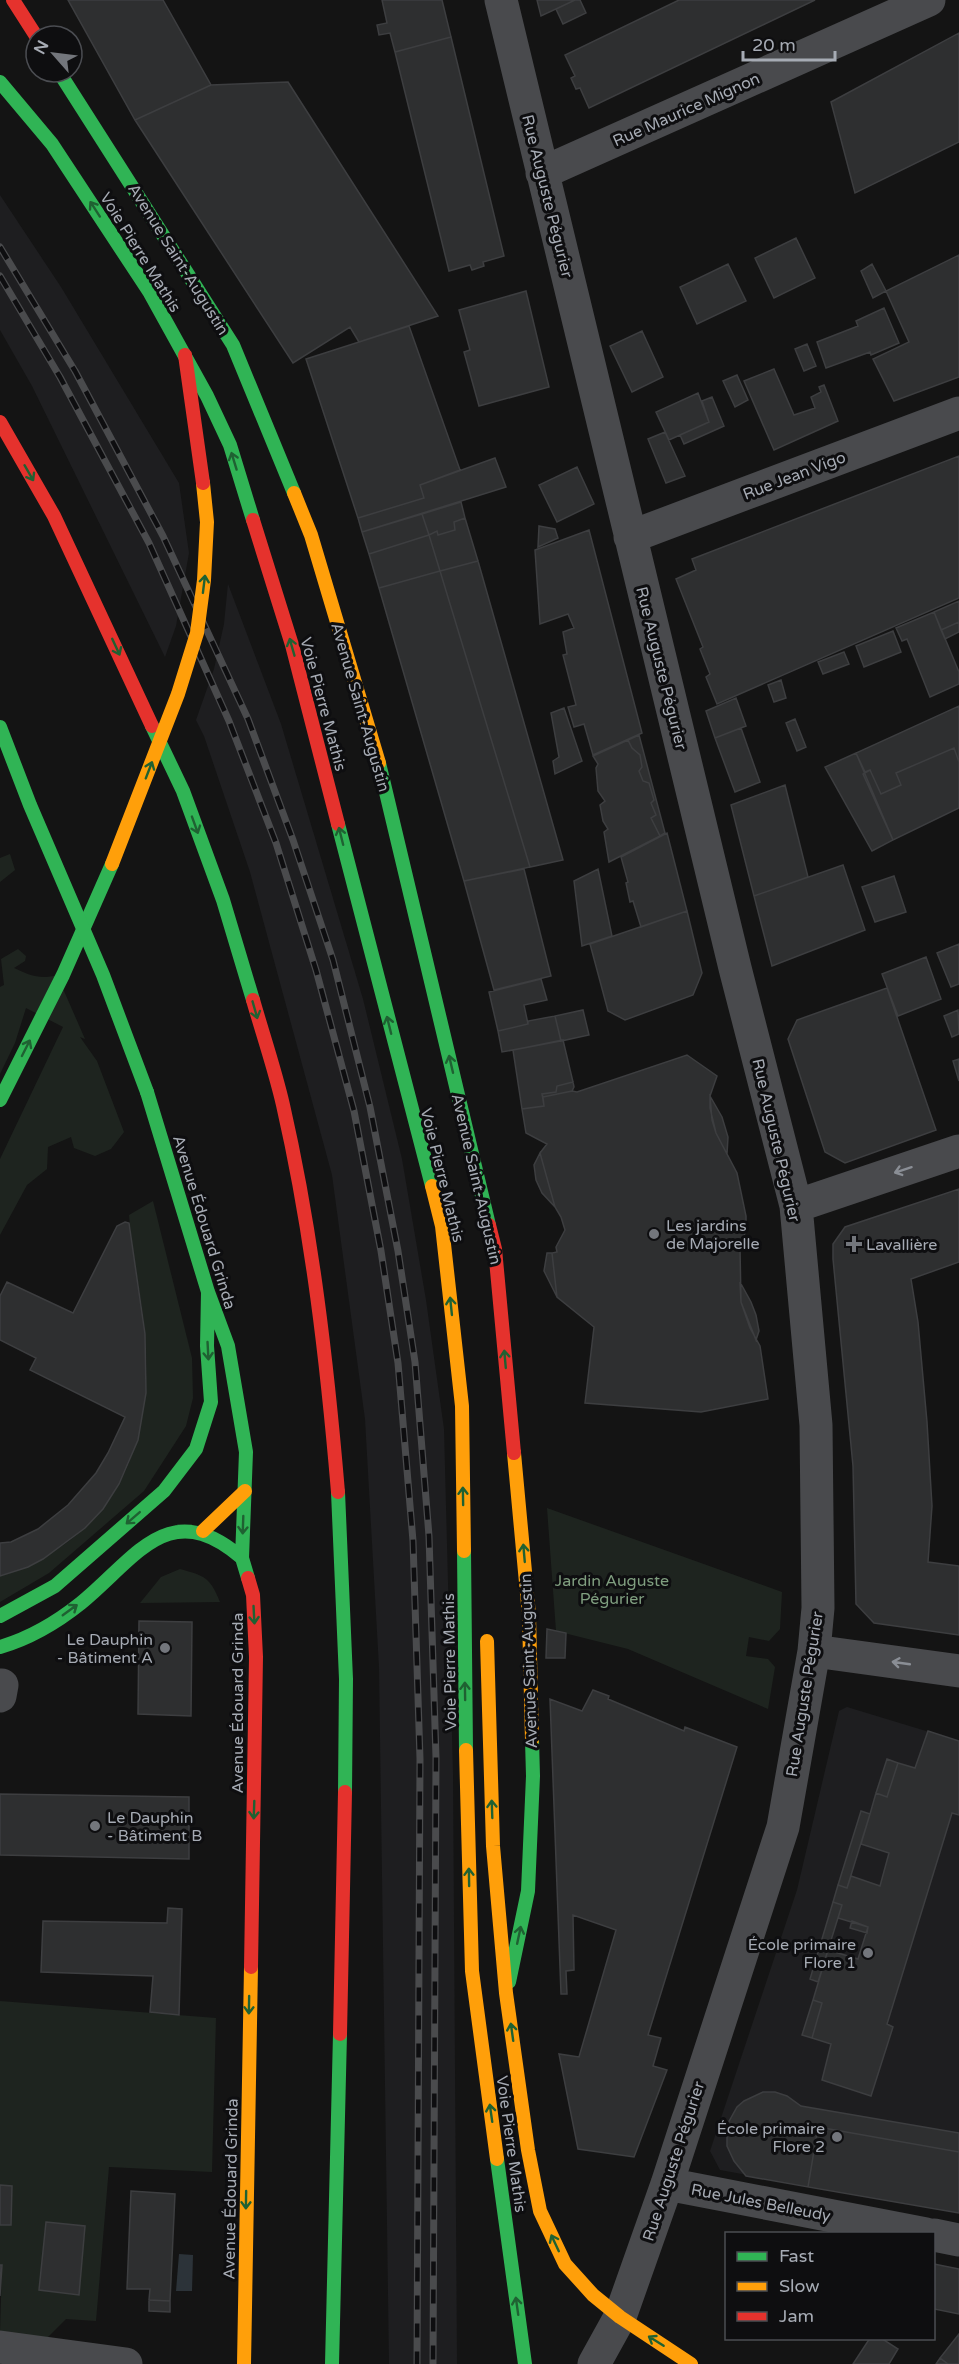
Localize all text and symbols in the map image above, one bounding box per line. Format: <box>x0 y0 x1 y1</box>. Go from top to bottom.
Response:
north arrow <box>24 24 84 84</box>
scale bar <box>743 24 834 62</box>
text: 20 m <box>752 34 796 56</box>
text: N <box>30 37 53 58</box>
street label: Rue Maurice Mignon <box>610 68 763 151</box>
street label: Rue Auguste Pégurier <box>517 113 577 281</box>
street label: Avenue Saint-Augustin <box>123 180 233 339</box>
street label: Voie Pierre Mathis <box>95 189 185 316</box>
one-way arrow <box>89 201 101 218</box>
street label: Rue Jean Vigo <box>740 447 849 505</box>
one-way arrow <box>228 452 239 471</box>
one-way arrow <box>24 463 35 481</box>
one-way arrow <box>198 574 209 594</box>
street label: Rue Auguste Pégurier <box>631 585 691 753</box>
street label: Avenue Saint-Augustin <box>326 620 394 794</box>
street label: Voie Pierre Mathis <box>296 635 351 773</box>
one-way arrow <box>111 637 123 655</box>
one-way arrow <box>286 638 297 657</box>
one-way arrow <box>145 762 156 780</box>
one-way arrow <box>191 815 202 834</box>
one-way arrow <box>334 827 346 846</box>
one-way arrow <box>250 1000 261 1019</box>
one-way arrow <box>382 1016 394 1035</box>
one-way arrow <box>21 1039 33 1057</box>
one-way arrow <box>445 1055 456 1074</box>
street label: Rue Auguste Pégurier <box>747 1057 805 1225</box>
street label: Avenue Saint-Augustin <box>447 1092 505 1267</box>
street label: Voie Pierre Mathis <box>416 1106 468 1245</box>
street label: Avenue Édouard Grinda <box>168 1133 240 1312</box>
one-way arrow <box>895 1165 913 1176</box>
place label: Les jardins de Majorelle <box>666 1216 760 1254</box>
marker: Les jardins de Majorelle <box>647 1227 661 1241</box>
place label: Lavallière <box>866 1235 937 1255</box>
marker: Lavallière <box>847 1237 861 1251</box>
one-way arrow <box>445 1297 456 1317</box>
one-way arrow <box>202 1340 213 1360</box>
one-way arrow <box>500 1349 511 1369</box>
one-way arrow <box>457 1487 469 1507</box>
one-way arrow <box>126 1511 141 1525</box>
one-way arrow <box>238 1514 249 1534</box>
one-way arrow <box>518 1543 529 1563</box>
park label: Jardin Auguste Pégurier <box>555 1571 669 1609</box>
street label: Avenue Saint-Augustin <box>516 1573 542 1749</box>
street label: Voie Pierre Mathis <box>439 1593 461 1731</box>
one-way arrow <box>61 1604 77 1617</box>
one-way arrow <box>249 1605 260 1625</box>
street label: Rue Auguste Pégurier <box>782 1609 828 1778</box>
street label: Avenue Édouard Grinda <box>228 1612 248 1794</box>
place label: Le Dauphin - Bâtiment A <box>57 1630 153 1668</box>
marker: Le Dauphin - Bâtiment A <box>158 1641 172 1655</box>
one-way arrow <box>892 1658 911 1669</box>
one-way arrow <box>460 1682 471 1702</box>
one-way arrow <box>248 1799 259 1819</box>
one-way arrow <box>486 1799 498 1819</box>
place label: Le Dauphin - Bâtiment B <box>107 1808 202 1846</box>
marker: Le Dauphin - Bâtiment B <box>88 1819 102 1833</box>
one-way arrow <box>464 1868 475 1888</box>
one-way arrow <box>513 1926 525 1945</box>
place label: École primaire Flore 1 <box>748 1935 856 1973</box>
marker: École primaire Flore 1 <box>861 1946 875 1960</box>
one-way arrow <box>244 1994 255 2014</box>
one-way arrow <box>506 2023 517 2043</box>
street label: Voie Pierre Mathis <box>492 2075 531 2214</box>
street label: Rue Auguste Pégurier <box>639 2078 710 2244</box>
street label: Avenue Édouard Grinda <box>219 2098 243 2280</box>
one-way arrow <box>485 2103 496 2123</box>
place label: École primaire Flore 2 <box>717 2119 825 2157</box>
marker: École primaire Flore 2 <box>830 2130 844 2144</box>
street label: Rue Jules Belleudy <box>689 2180 833 2226</box>
one-way arrow <box>240 2189 252 2209</box>
legend <box>725 2232 935 2340</box>
one-way arrow <box>549 2234 561 2252</box>
text: Fast <box>779 2245 814 2267</box>
text: Slow <box>779 2275 820 2297</box>
one-way arrow <box>511 2297 522 2316</box>
text: Jam <box>779 2305 814 2327</box>
one-way arrow <box>648 2334 665 2346</box>

